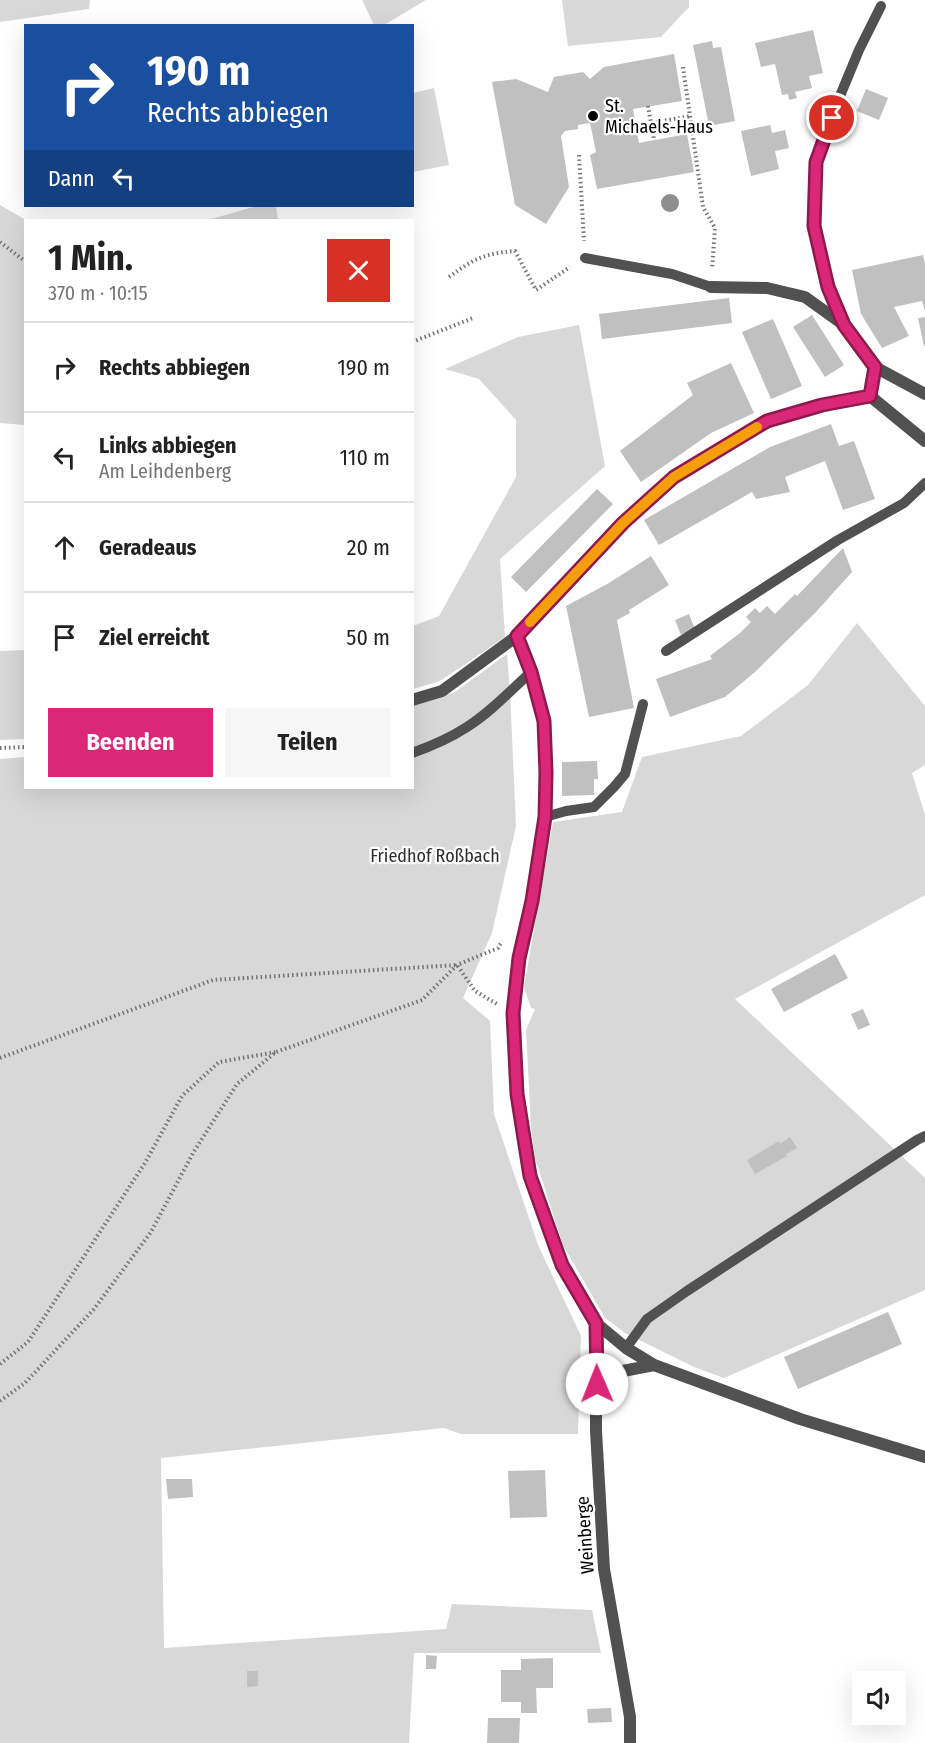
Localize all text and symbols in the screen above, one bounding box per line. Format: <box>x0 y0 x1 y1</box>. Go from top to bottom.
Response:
text: 190 m <box>147 46 250 96</box>
icon: right <box>48 48 126 126</box>
pin <box>806 92 857 143</box>
place label: St. Michaels-Haus <box>605 95 713 138</box>
text: Rechts abbiegen <box>147 97 329 129</box>
icon: arrive <box>815 101 848 134</box>
marker: St. Michaels-Haus <box>586 109 600 123</box>
icon: left <box>107 162 140 195</box>
text: Dann <box>48 165 95 192</box>
text: 1 Min. <box>48 236 133 280</box>
button: close <box>327 239 390 302</box>
text: 370 m · 10:15 <box>48 281 148 305</box>
icon: right <box>48 351 81 384</box>
text: Rechts abbiegen <box>99 354 250 381</box>
text: 190 m <box>337 354 390 381</box>
text: Links abbiegen <box>99 432 237 459</box>
icon: left <box>48 441 81 474</box>
text: 110 m <box>340 444 390 471</box>
text: Am Leihdenberg <box>99 459 231 483</box>
icon: ahead <box>48 531 81 564</box>
text: Geradeaus <box>99 534 196 561</box>
text: 20 m <box>347 534 390 561</box>
icon: arrive <box>48 621 81 654</box>
text: Ziel erreicht <box>99 624 210 651</box>
text: 50 m <box>346 624 390 651</box>
button: Beenden <box>48 708 213 777</box>
button: Teilen <box>225 708 390 777</box>
park label: Friedhof Roßbach <box>370 845 500 867</box>
position arrow <box>565 1352 629 1416</box>
street label: Weinberge <box>571 1495 599 1575</box>
map controls <box>852 1671 906 1725</box>
button: sound <box>852 1671 906 1725</box>

